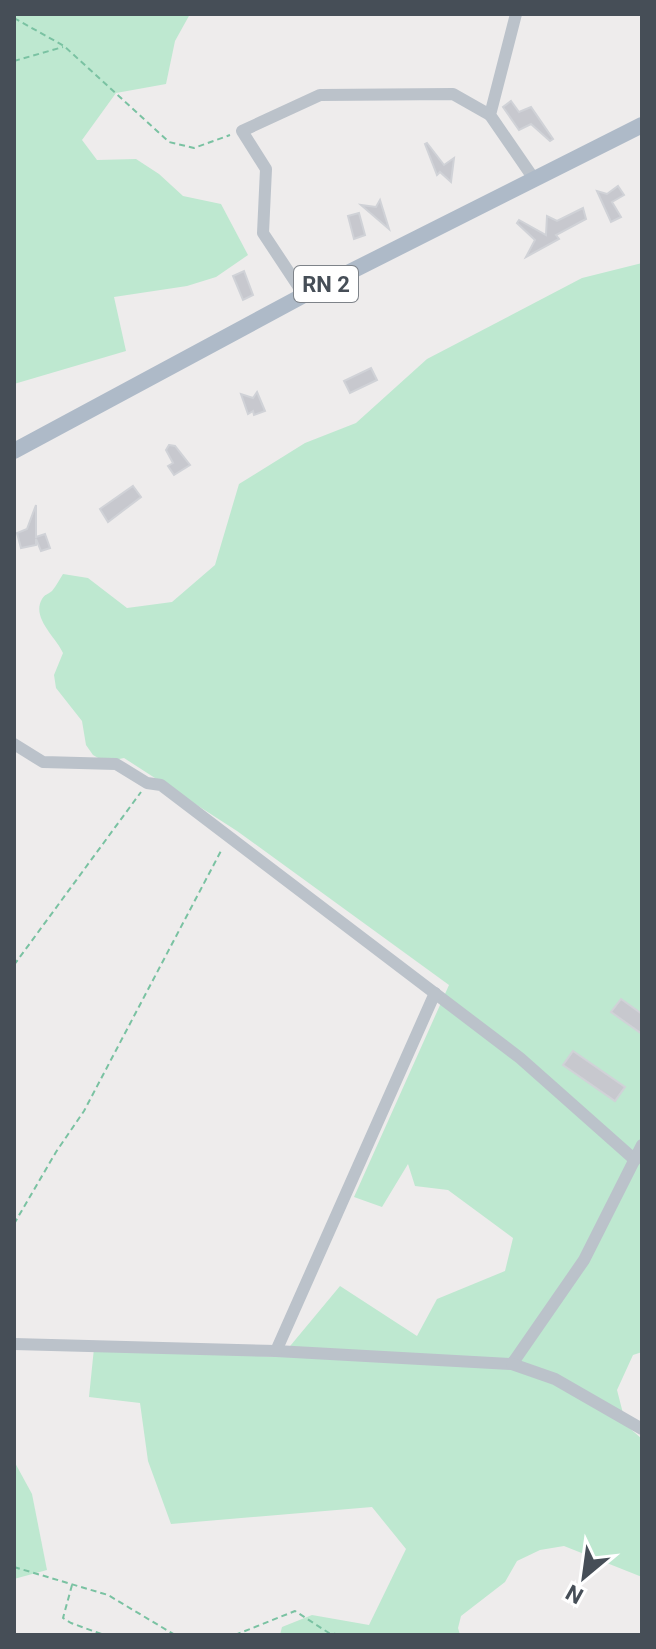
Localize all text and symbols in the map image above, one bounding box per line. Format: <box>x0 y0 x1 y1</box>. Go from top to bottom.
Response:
road number: RN 2 <box>294 266 358 302</box>
north arrow <box>544 1537 624 1617</box>
text: N <box>562 1579 587 1609</box>

